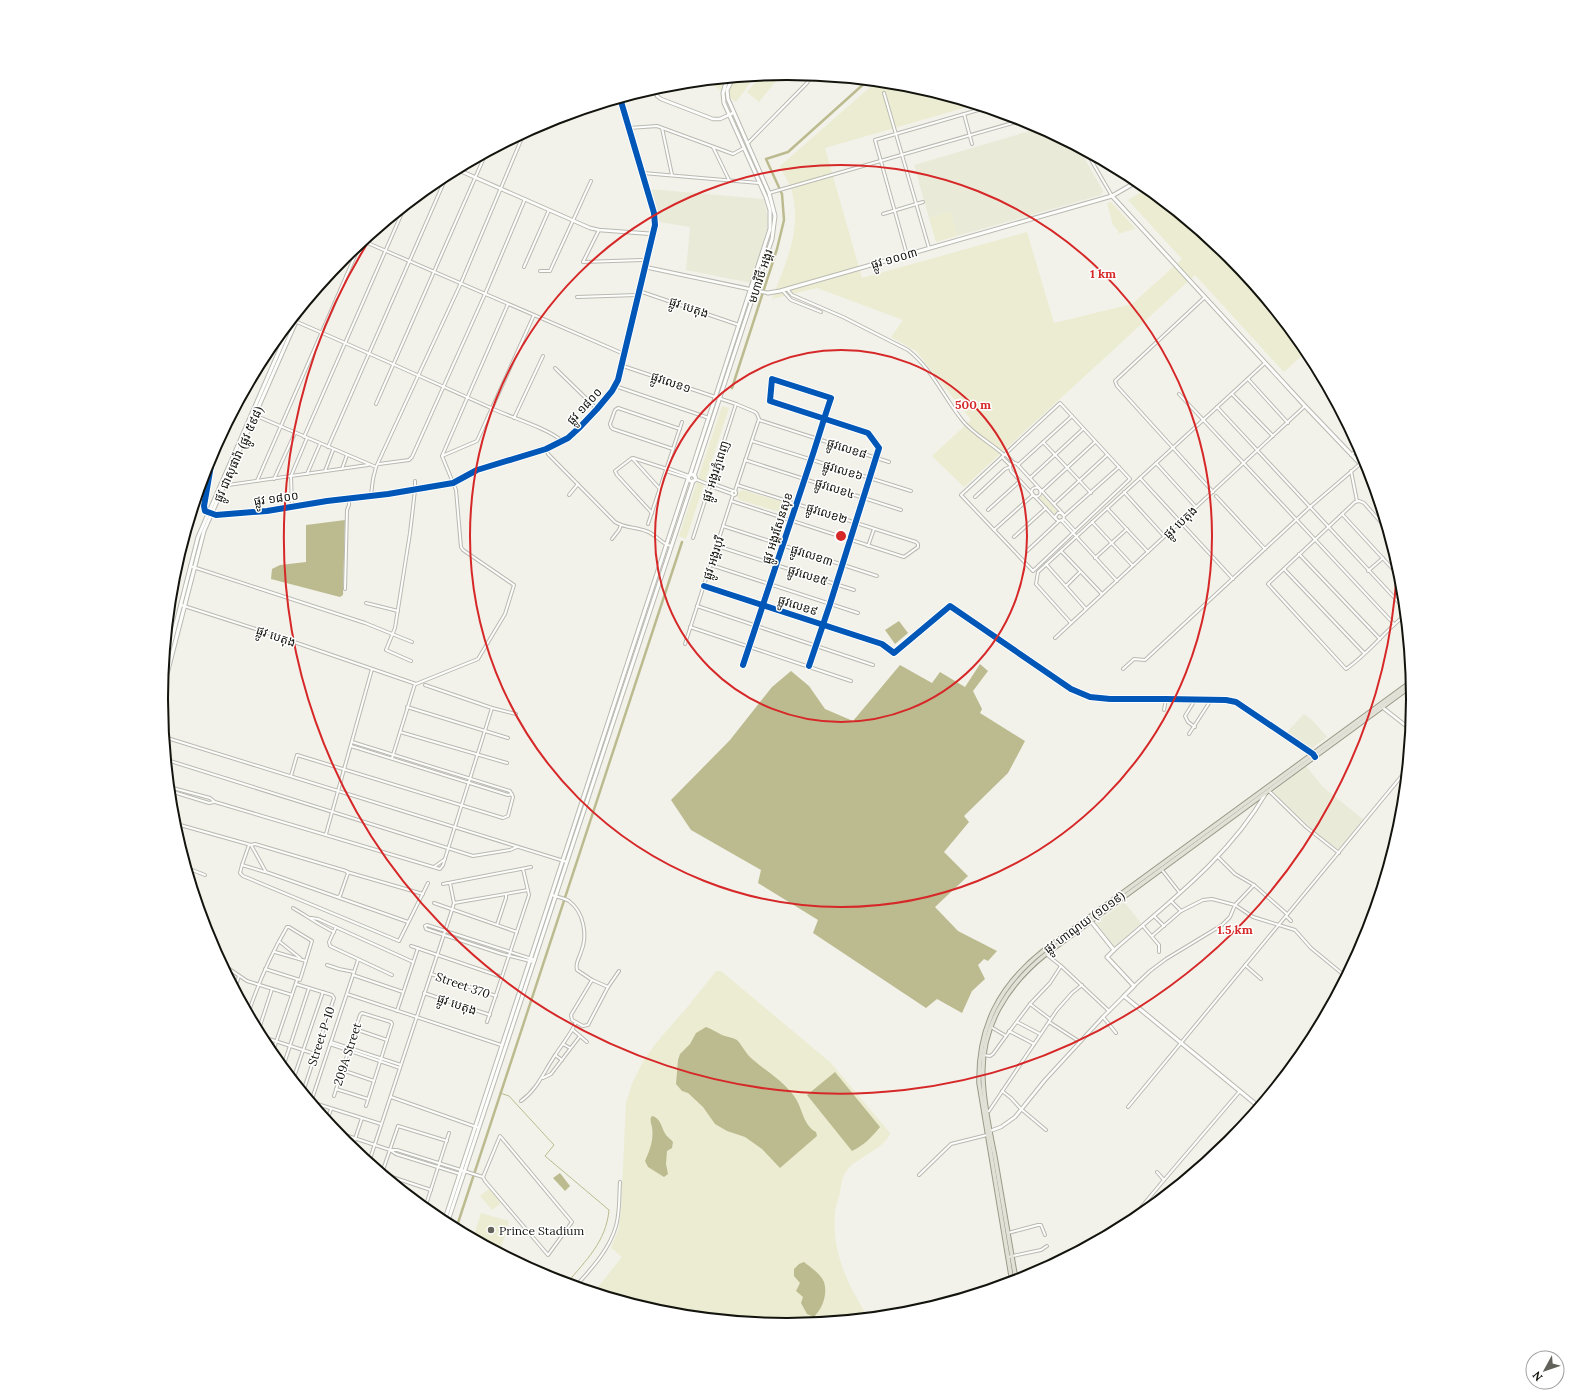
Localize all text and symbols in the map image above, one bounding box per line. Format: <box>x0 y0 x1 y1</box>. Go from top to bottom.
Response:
street label: ផ្លូវ ១០០៣ <box>869 244 920 275</box>
street label: មហាវិថី អង្គរ <box>744 247 776 305</box>
text: 1 km <box>1090 266 1116 281</box>
street label: ផ្លូវ បេតុង <box>666 293 711 324</box>
street label: ផ្លូវលេខ១ <box>648 368 693 399</box>
street label: ផ្លូវ ១៨០០ <box>563 384 607 430</box>
text: 500 m <box>955 397 991 412</box>
street label: ផ្លូវ ជាសុផារ៉ា (ផ្លូវ ៥៩៨) <box>210 403 269 506</box>
street label: ផ្លូវលេខ៨ <box>824 434 869 465</box>
street label: ផ្លូវ អង្គរភ្នំពេញ <box>698 438 735 505</box>
street label: ផ្លូវលេខ៦ <box>820 457 865 487</box>
street label: ផ្លូវលេខ៤ <box>812 474 857 505</box>
street label: ផ្លូវ ១៨០០ <box>253 487 300 512</box>
street label: ផ្លូវ អង្គរសែនសុខ <box>758 490 799 567</box>
street label: ផ្លូវលេខ២ <box>803 499 850 530</box>
street label: ផ្លូវ បេតុង <box>1160 503 1203 544</box>
centre of rings <box>834 529 848 543</box>
street label: ផ្លូវ អង្គរបុរី <box>699 534 731 583</box>
street label: ផ្លូវលេខ៣ <box>788 541 835 572</box>
street label: ផ្លូវលេខ៥ <box>785 561 830 592</box>
street label: ផ្លូវលេខ៩ <box>775 591 820 622</box>
street label: ផ្លូវ បេតុង <box>253 622 298 653</box>
street label: ផ្លូវ ហាណូយ (១០១៩) <box>1041 887 1130 959</box>
text: 1.5 km <box>1217 922 1253 937</box>
street label: Street 370 <box>434 969 492 1001</box>
street label: ផ្លូវ បេតុង <box>434 990 479 1021</box>
street label: Street P-10 <box>304 1004 338 1068</box>
street label: 209A Street <box>330 1020 364 1087</box>
place label: Prince Stadium <box>499 1223 584 1238</box>
marker: Prince Stadium <box>486 1225 496 1235</box>
north arrow <box>1525 1350 1565 1390</box>
text: N <box>1529 1368 1545 1384</box>

